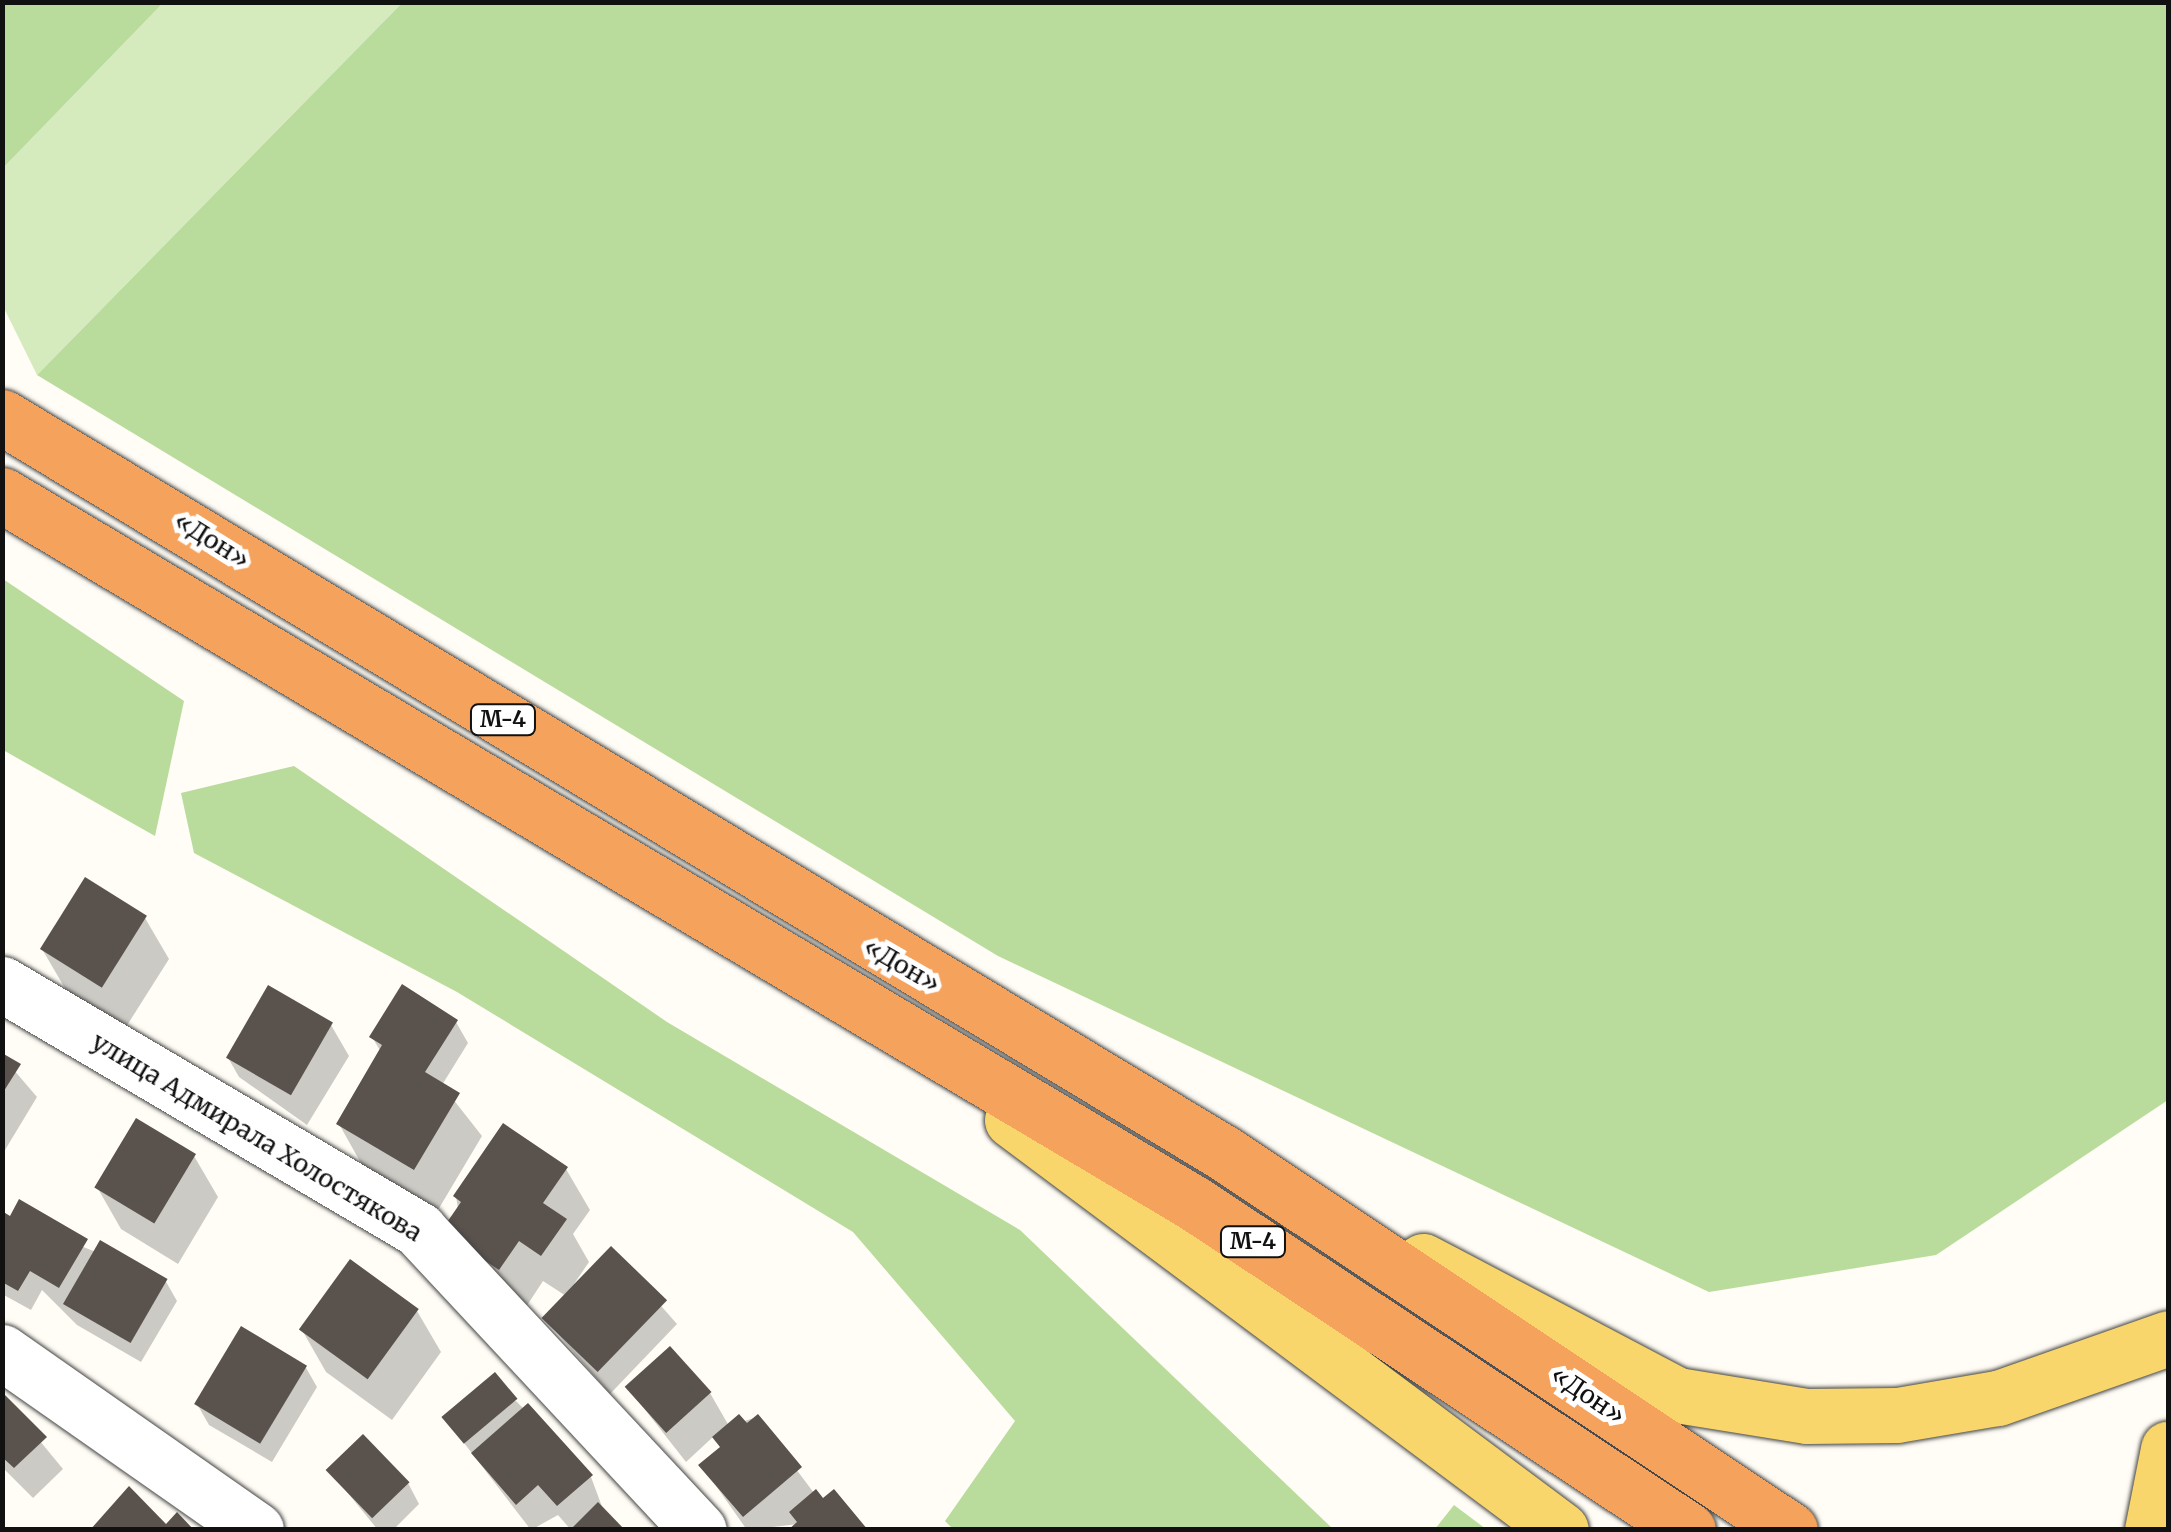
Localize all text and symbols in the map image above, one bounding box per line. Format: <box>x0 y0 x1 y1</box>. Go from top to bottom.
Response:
street label: «Дон» <box>169 505 255 575</box>
road number: М-4 <box>468 703 538 737</box>
street label: «Дон» <box>859 931 945 999</box>
street label: улица Адмирала Холостякова <box>86 1026 428 1248</box>
road number: М-4 <box>1218 1225 1288 1259</box>
street label: «Дон» <box>1545 1359 1631 1431</box>

